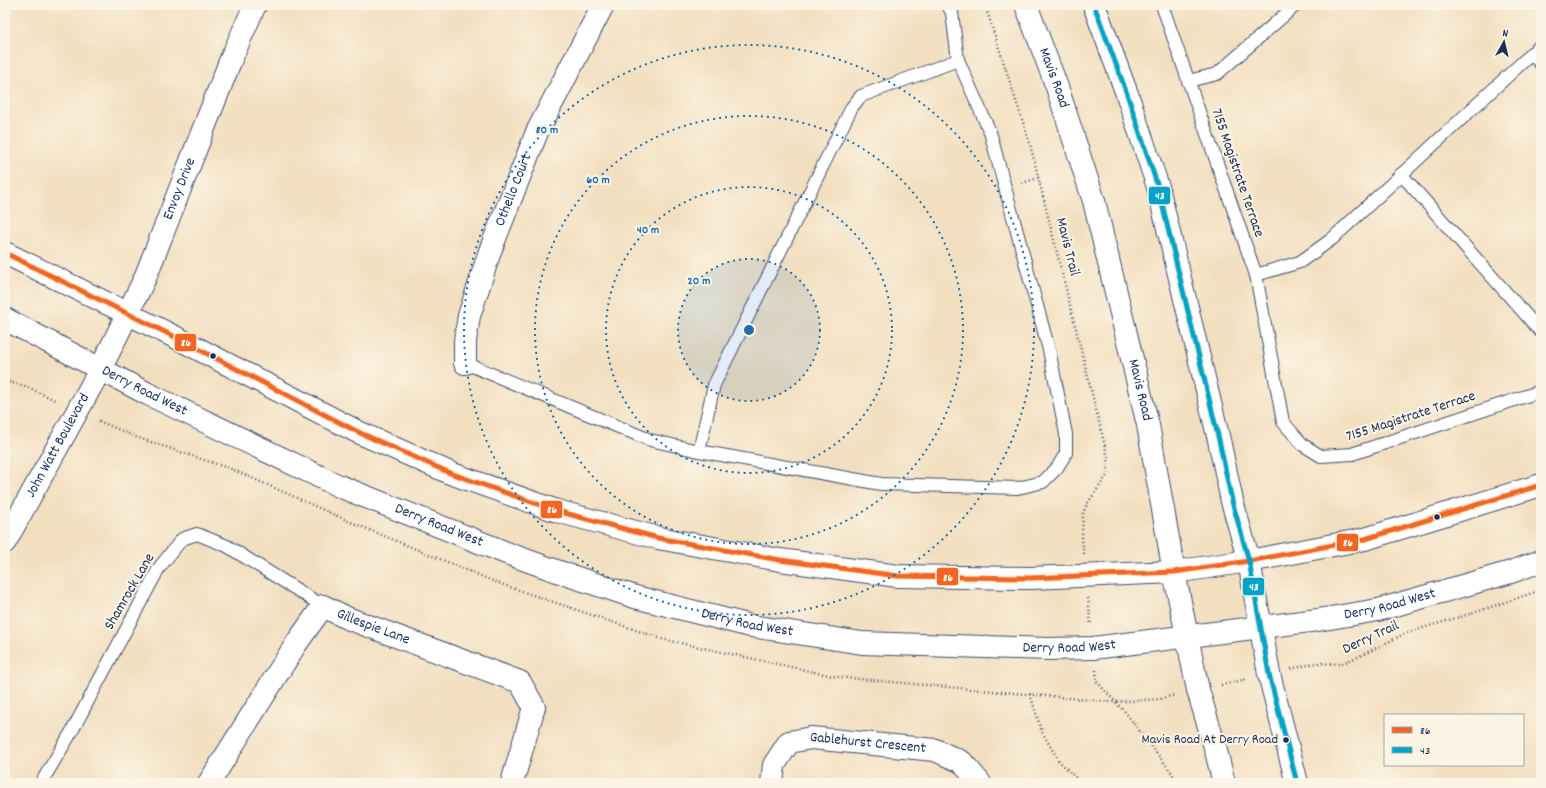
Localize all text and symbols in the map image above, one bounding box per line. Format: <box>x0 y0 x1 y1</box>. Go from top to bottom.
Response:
north arrow <box>1484 22 1524 62</box>
text: N <box>1501 26 1509 42</box>
street label: Mavis Road <box>1032 45 1074 111</box>
street label: 7155 Magistrate Terrace <box>1205 106 1269 241</box>
text: 80 m <box>536 122 558 139</box>
street label: Othello Court <box>490 150 538 230</box>
street label: Envoy Drive <box>158 154 202 223</box>
text: 60 m <box>586 172 610 189</box>
line badge: 43 <box>1148 186 1171 205</box>
text: 43 <box>1155 189 1165 205</box>
street label: Mavis Trail <box>1049 215 1085 279</box>
text: 40 m <box>637 222 659 239</box>
text: 20 m <box>688 273 710 290</box>
centre of rings <box>742 323 756 337</box>
line badge: 86 <box>174 333 197 352</box>
text: 86 <box>181 336 192 352</box>
unlabelled marker <box>208 351 218 361</box>
street label: Mavis Road <box>1122 357 1158 423</box>
street label: Derry Road West <box>97 360 191 422</box>
street label: 7155 Magistrate Terrace <box>1343 386 1479 448</box>
street label: John Watt Boulevard <box>21 390 96 502</box>
street label: Derry Road West <box>391 498 487 554</box>
line badge: 86 <box>540 500 563 519</box>
text: 86 <box>547 503 558 519</box>
unlabelled marker <box>1432 512 1442 522</box>
line badge: 86 <box>1336 533 1359 552</box>
text: 86 <box>1343 536 1354 552</box>
street label: Shamrock Lane <box>99 549 161 634</box>
line badge: 86 <box>936 567 959 586</box>
text: 86 <box>943 571 954 587</box>
line badge: 43 <box>1242 577 1265 596</box>
text: 43 <box>1249 580 1259 596</box>
street label: Derry Road West <box>1343 583 1439 626</box>
street label: Gillespie Lane <box>332 603 413 651</box>
street label: Derry Road West <box>699 603 795 643</box>
street label: Derry Trail <box>1339 615 1403 661</box>
street label: Derry Road West <box>1022 634 1118 660</box>
legend <box>1384 714 1524 766</box>
text: 86 <box>1420 723 1431 740</box>
street label: Gablehurst Crescent <box>809 727 927 760</box>
place label: Mavis Road At Derry Road <box>1142 730 1278 750</box>
marker: Mavis Road At Derry Road <box>1281 735 1291 745</box>
text: 43 <box>1420 743 1430 760</box>

